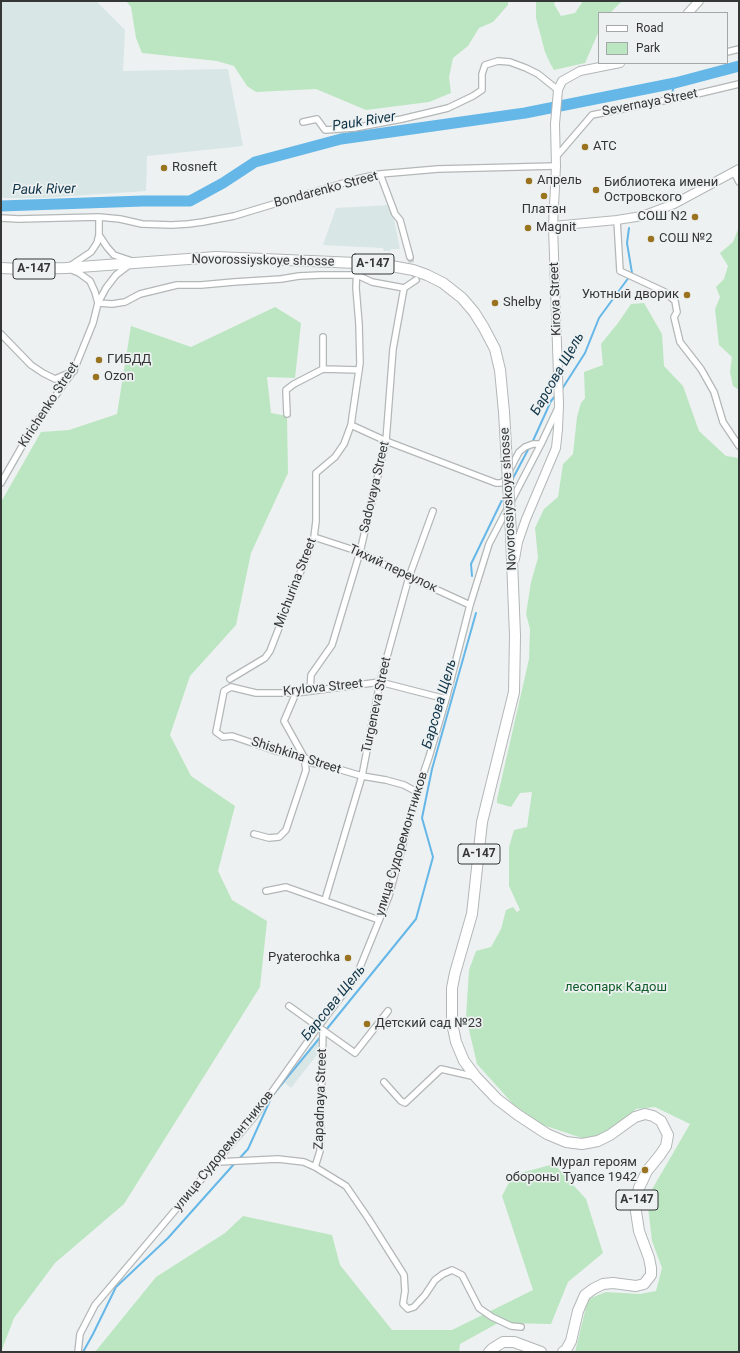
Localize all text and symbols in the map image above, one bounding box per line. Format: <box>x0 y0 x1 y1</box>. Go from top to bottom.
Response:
legend <box>598 12 728 64</box>
text: Road <box>636 21 664 35</box>
text: Park <box>636 41 660 55</box>
street label: Severnaya Street <box>601 86 699 120</box>
water label: Pauk River <box>331 109 397 135</box>
place label: АТС <box>593 139 617 155</box>
marker: АТС <box>580 142 590 152</box>
place label: Rosneft <box>172 160 217 176</box>
marker: Rosneft <box>159 163 169 173</box>
street label: Bondarenko Street <box>272 169 380 211</box>
place label: Апрель <box>537 173 582 189</box>
place label: Библиотека имени Островского <box>604 175 718 206</box>
marker: Апрель <box>524 176 534 186</box>
water label: Pauk River <box>12 181 76 199</box>
marker: Библиотека имени Островского <box>591 185 601 195</box>
marker: Платан <box>539 191 549 201</box>
place label: Платан <box>522 202 566 218</box>
place label: СОШ N2 <box>638 209 687 225</box>
marker: СОШ N2 <box>690 212 700 222</box>
place label: Magnit <box>536 220 576 236</box>
marker: Magnit <box>523 223 533 233</box>
place label: СОШ №2 <box>659 231 713 247</box>
marker: СОШ №2 <box>646 234 656 244</box>
street label: Novorossiyskoye shosse <box>191 252 335 270</box>
road number: А-147 <box>352 254 394 274</box>
road number: А-147 <box>13 259 55 279</box>
street label: Kirova Street <box>547 262 565 336</box>
place label: Уютный дворик <box>582 287 679 303</box>
marker: Уютный дворик <box>682 290 692 300</box>
place label: Shelby <box>503 295 541 311</box>
marker: Shelby <box>490 298 500 308</box>
water label: Барсова Щель <box>528 330 588 418</box>
place label: ГИБДД <box>107 352 151 368</box>
marker: ГИБДД <box>94 355 104 365</box>
street label: Kirichenko Street <box>16 359 82 451</box>
place label: Ozon <box>104 369 134 385</box>
marker: Ozon <box>91 372 101 382</box>
street label: Novorossiyskoye shosse <box>497 427 521 571</box>
street label: Sadovaya Street <box>357 440 393 534</box>
street label: Michurina Street <box>272 536 320 630</box>
street label: Тихий переулок <box>346 542 440 596</box>
street label: Turgeneva Street <box>359 656 395 754</box>
water label: Барсова Щель <box>419 657 461 751</box>
street label: Krylova Street <box>282 676 364 700</box>
street label: Shishkina Street <box>249 734 343 778</box>
street label: улица Судоремонтников <box>373 770 431 918</box>
road number: А-147 <box>458 844 500 864</box>
place label: Pyaterochka <box>268 950 340 966</box>
marker: Pyaterochka <box>343 953 353 963</box>
water label: Барсова Щель <box>298 962 370 1044</box>
park label: лесопарк Кадош <box>565 980 667 996</box>
place label: Детский сад №23 <box>375 1016 482 1032</box>
marker: Детский сад №23 <box>362 1019 372 1029</box>
street label: Zapadnaya Street <box>311 1048 331 1150</box>
street label: улица Судоремонтников <box>171 1088 277 1214</box>
place label: Мурал героям обороны Туапсе 1942 <box>505 1155 637 1186</box>
marker: Мурал героям обороны Туапсе 1942 <box>640 1165 650 1175</box>
road number: А-147 <box>616 1190 658 1210</box>

